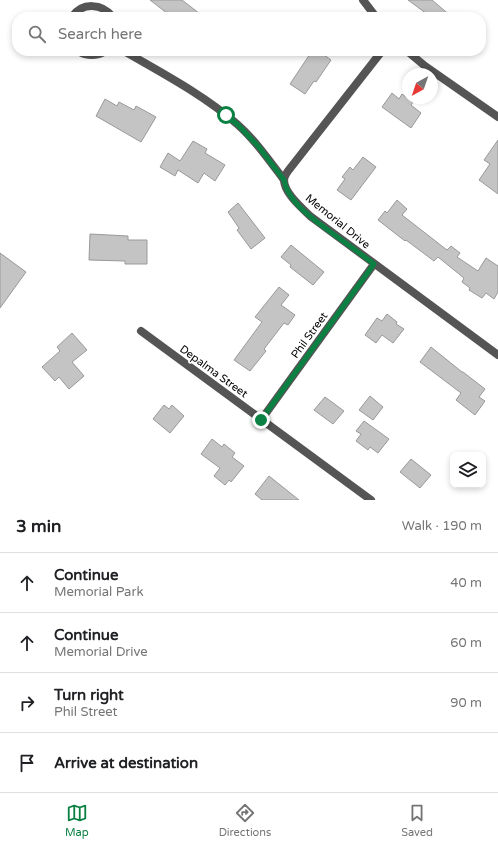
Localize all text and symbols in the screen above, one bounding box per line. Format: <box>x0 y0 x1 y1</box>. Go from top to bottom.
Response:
search box <box>12 12 486 56</box>
icon: search <box>26 23 48 45</box>
text: Search here <box>58 25 142 43</box>
north arrow <box>402 68 438 104</box>
route start <box>217 106 235 124</box>
street label: Memorial Drive <box>303 191 373 251</box>
street label: Phil Street <box>288 310 330 361</box>
street label: Depalma Street <box>177 342 250 400</box>
route end <box>252 411 270 429</box>
map controls <box>450 452 486 488</box>
button: layers <box>450 452 486 488</box>
text: 3 min <box>16 516 61 537</box>
text: Walk · 190 m <box>402 518 482 534</box>
text: Continue <box>54 566 118 584</box>
icon: ahead <box>16 572 38 594</box>
text: 40 m <box>450 575 482 591</box>
text: Memorial Park <box>54 584 143 600</box>
text: Continue <box>54 626 118 644</box>
icon: ahead <box>16 632 38 654</box>
text: 60 m <box>450 635 482 651</box>
text: Memorial Drive <box>54 644 148 660</box>
text: Turn right <box>54 686 124 704</box>
icon: right <box>16 692 38 714</box>
text: 90 m <box>450 695 482 711</box>
text: Phil Street <box>54 704 118 720</box>
icon: arrive <box>16 752 38 774</box>
text: Arrive at destination <box>54 754 198 772</box>
tab: Map <box>65 802 89 839</box>
tab: Directions <box>219 802 271 839</box>
tab: Saved <box>401 802 433 839</box>

